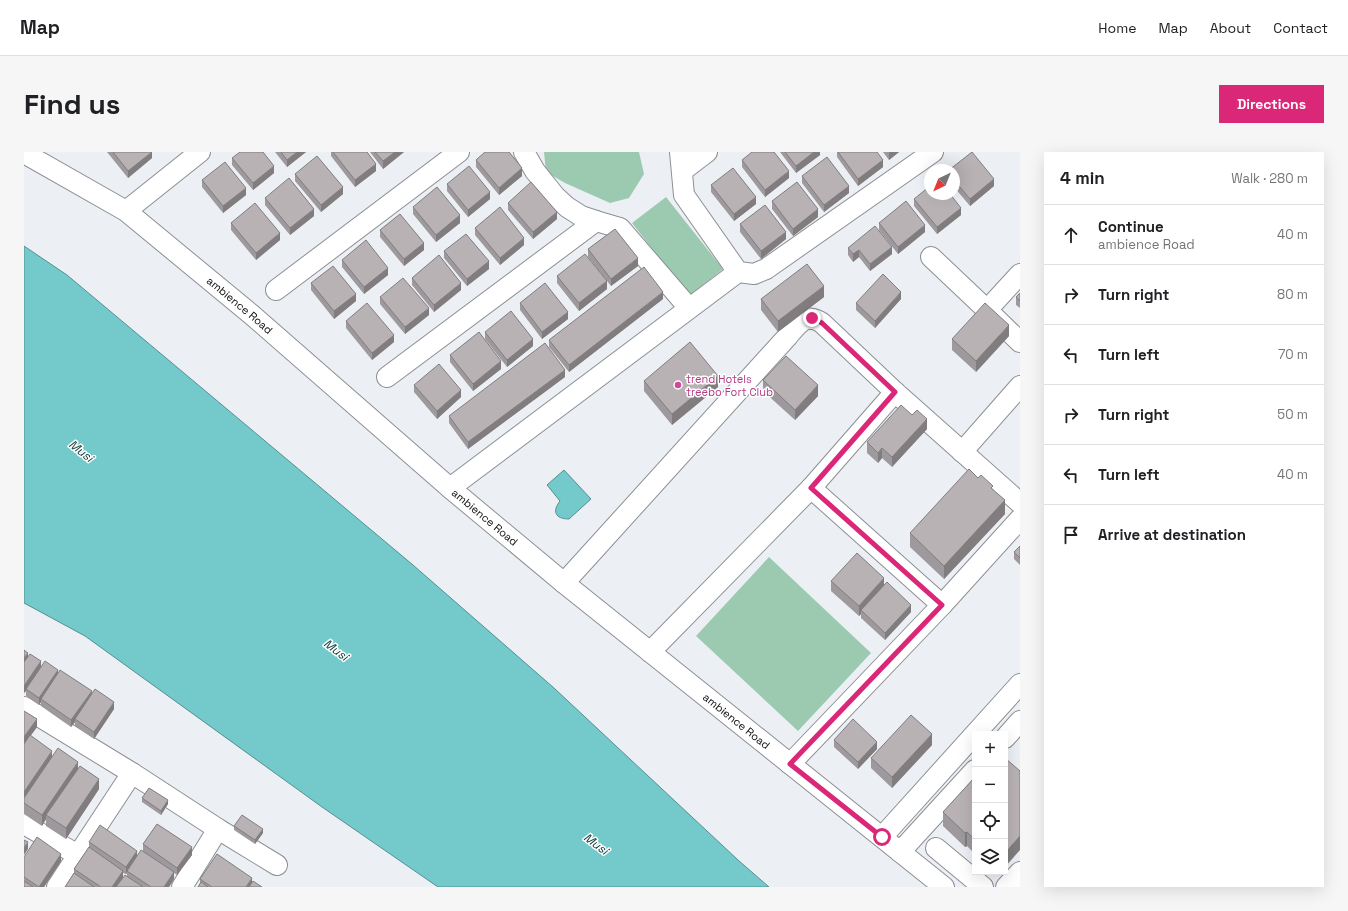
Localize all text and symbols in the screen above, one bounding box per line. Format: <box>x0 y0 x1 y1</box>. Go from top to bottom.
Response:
text: Map <box>20 15 60 40</box>
text: Home <box>1098 19 1136 37</box>
text: Map <box>1158 19 1188 37</box>
text: About <box>1210 19 1251 37</box>
text: Contact <box>1273 19 1328 37</box>
button: Directions <box>1219 85 1324 123</box>
text: Find us <box>24 86 121 122</box>
north arrow <box>924 164 960 200</box>
text: 4 min <box>1060 167 1105 189</box>
text: Walk · 280 m <box>1231 170 1308 187</box>
text: Continue <box>1098 217 1164 236</box>
icon: ahead <box>1060 224 1082 246</box>
text: 40 m <box>1277 226 1308 243</box>
text: ambience Road <box>1098 236 1195 253</box>
street label: ambience Road <box>204 274 276 337</box>
icon: right <box>1060 284 1082 306</box>
text: Turn right <box>1098 285 1169 304</box>
text: 80 m <box>1277 286 1308 303</box>
route end <box>803 309 821 327</box>
icon: left <box>1060 344 1082 366</box>
text: Turn left <box>1098 345 1160 364</box>
text: 70 m <box>1278 346 1308 363</box>
place label: trend Hotels treebo Fort Club <box>686 372 773 399</box>
marker: trend Hotels treebo Fort Club <box>673 380 683 390</box>
icon: right <box>1060 404 1082 426</box>
text: Turn right <box>1098 405 1169 424</box>
text: 50 m <box>1277 406 1308 423</box>
water label: Musi <box>65 436 98 467</box>
icon: left <box>1060 464 1082 486</box>
text: Turn left <box>1098 465 1160 484</box>
text: 40 m <box>1277 466 1308 483</box>
street label: ambience Road <box>449 485 521 549</box>
icon: arrive <box>1060 524 1082 546</box>
text: Arrive at destination <box>1098 525 1246 544</box>
water label: Musi <box>320 635 353 666</box>
street label: ambience Road <box>700 690 773 752</box>
map controls <box>972 731 1008 875</box>
button: + <box>972 731 1008 767</box>
button: − <box>972 767 1008 803</box>
button: locate <box>972 803 1008 839</box>
route start <box>873 828 891 846</box>
water label: Musi <box>580 829 613 860</box>
button: layers <box>972 839 1008 875</box>

